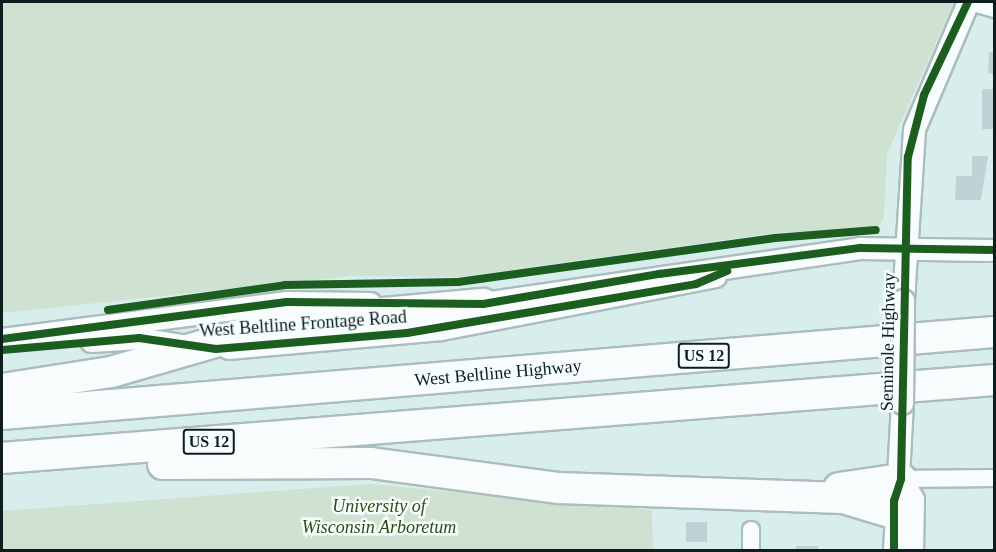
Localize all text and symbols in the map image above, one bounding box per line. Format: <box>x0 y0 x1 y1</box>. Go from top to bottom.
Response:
street label: Seminole Highway <box>876 273 900 411</box>
street label: West Beltline Frontage Road <box>198 306 408 342</box>
road number: US 12 <box>677 343 731 369</box>
street label: West Beltline Highway <box>414 355 582 391</box>
road number: US 12 <box>182 429 236 455</box>
park label: University of Wisconsin Arboretum <box>302 496 456 538</box>

